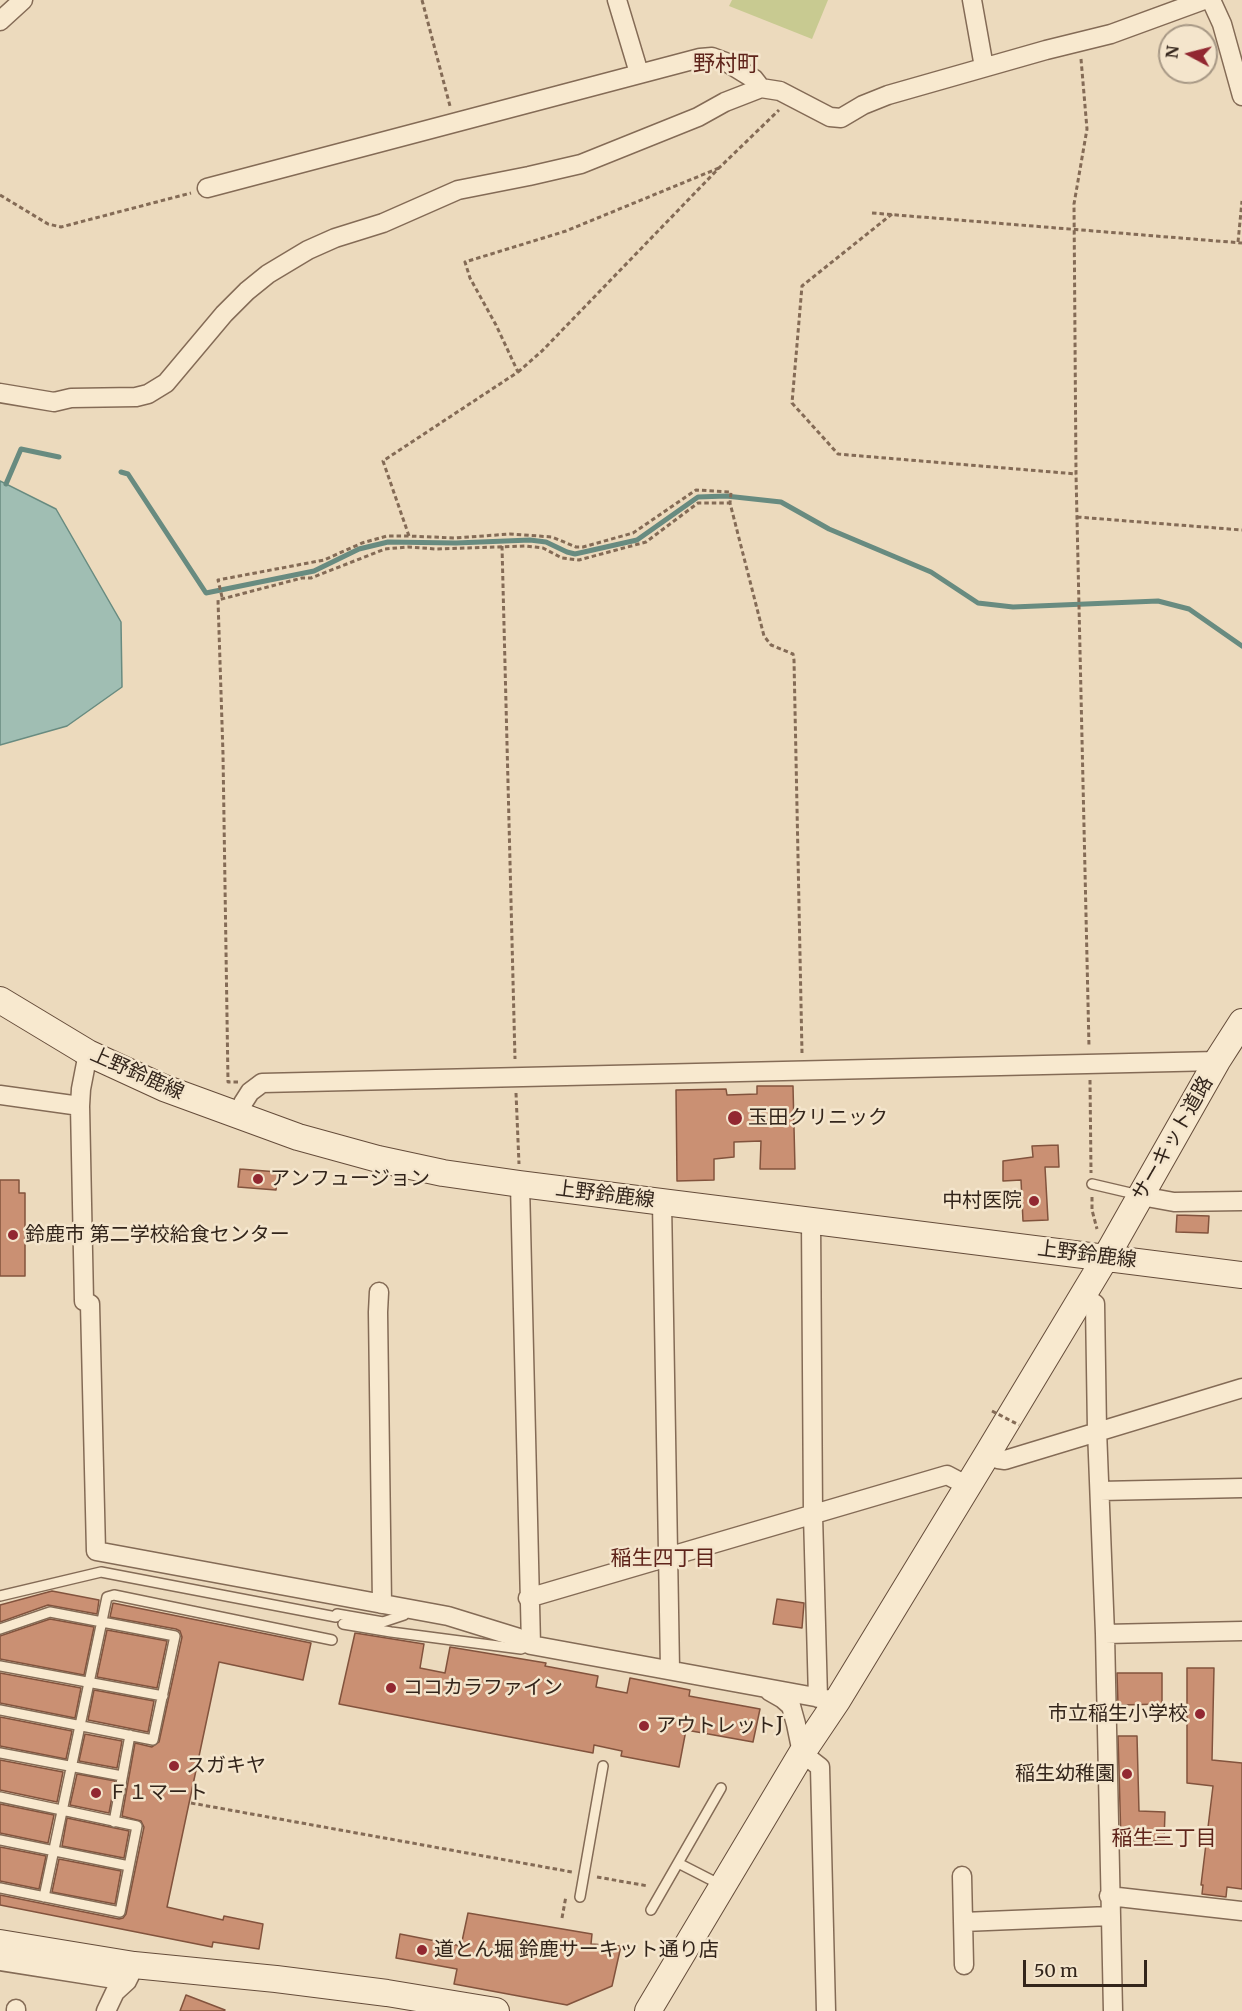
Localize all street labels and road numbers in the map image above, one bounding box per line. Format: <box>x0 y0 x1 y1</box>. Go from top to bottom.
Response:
street label: 上野鈴鹿線 <box>86 1043 188 1105</box>
street label: サーキット道路 <box>1128 1072 1218 1206</box>
street label: 上野鈴鹿線 <box>554 1177 656 1213</box>
street label: 上野鈴鹿線 <box>1036 1237 1138 1273</box>

